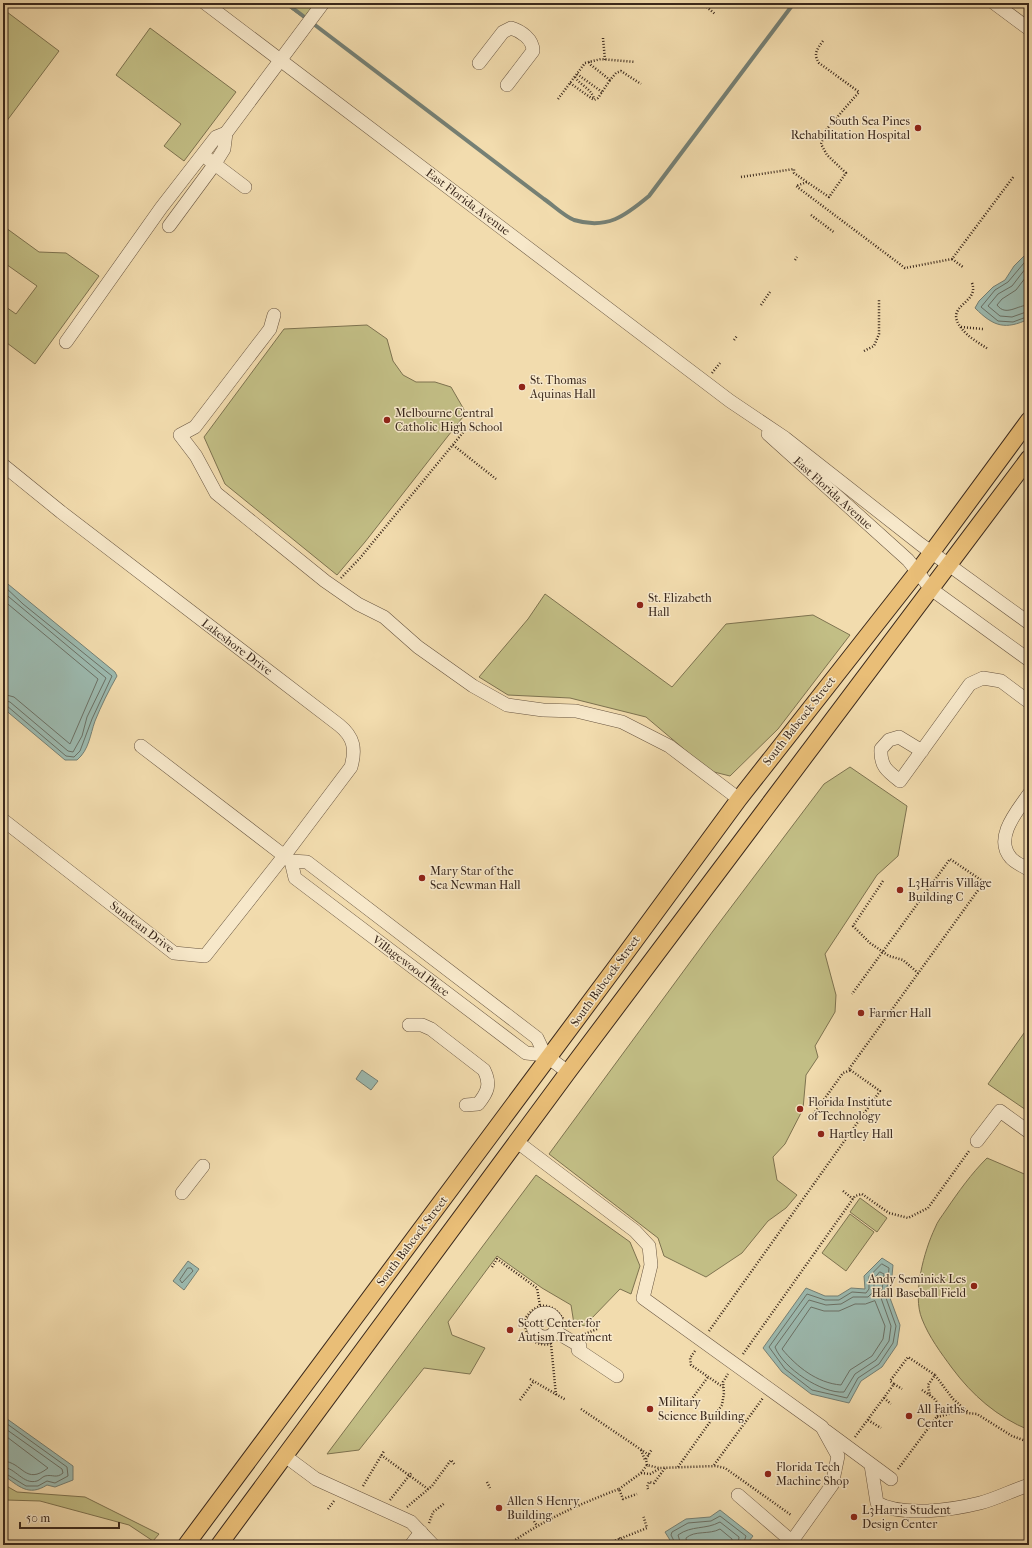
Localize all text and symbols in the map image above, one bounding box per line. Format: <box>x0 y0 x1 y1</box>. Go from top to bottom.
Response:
place label: South Sea Pines Rehabilitation Hospital <box>791 114 911 142</box>
marker: South Sea Pines Rehabilitation Hospital <box>913 123 923 133</box>
street label: East Florida Avenue <box>423 166 513 238</box>
place label: St. Thomas Aquinas Hall <box>529 373 596 401</box>
marker: St. Thomas Aquinas Hall <box>517 382 527 392</box>
place label: Melbourne Central Catholic High School <box>395 406 503 434</box>
marker: Melbourne Central Catholic High School <box>382 415 392 425</box>
street label: East Florida Avenue <box>790 454 876 532</box>
place label: St. Elizabeth Hall <box>648 591 712 619</box>
marker: St. Elizabeth Hall <box>635 600 645 610</box>
street label: Lakeshore Drive <box>199 616 275 678</box>
street label: South Babcock Street <box>760 673 839 768</box>
place label: Mary Star of the Sea Newman Hall <box>430 864 521 892</box>
marker: Mary Star of the Sea Newman Hall <box>417 873 427 883</box>
place label: L3Harris Village Building C <box>908 876 992 904</box>
marker: L3Harris Village Building C <box>895 885 905 895</box>
street label: Sundean Drive <box>107 898 177 956</box>
street label: Villagewood Place <box>369 932 452 1000</box>
street label: South Babcock Street <box>567 932 643 1029</box>
place label: Farmer Hall <box>869 1006 932 1020</box>
marker: Farmer Hall <box>856 1008 866 1018</box>
place label: Florida Institute of Technology <box>808 1095 892 1123</box>
marker: Florida Institute of Technology <box>795 1104 805 1114</box>
place label: Hartley Hall <box>829 1127 894 1141</box>
marker: Hartley Hall <box>816 1129 826 1139</box>
street label: South Babcock Street <box>374 1193 451 1289</box>
place label: Andy Seminick Les Hall Baseball Field <box>867 1272 967 1300</box>
marker: Andy Seminick Les Hall Baseball Field <box>969 1281 979 1291</box>
place label: Scott Center for Autism Treatment <box>517 1316 613 1344</box>
marker: Scott Center for Autism Treatment <box>505 1325 515 1335</box>
place label: Military Science Building <box>658 1395 745 1423</box>
place label: All Faiths Center <box>916 1402 965 1430</box>
marker: Military Science Building <box>645 1404 655 1414</box>
marker: All Faiths Center <box>904 1411 914 1421</box>
place label: Florida Tech Machine Shop <box>776 1460 849 1488</box>
marker: Florida Tech Machine Shop <box>763 1469 773 1479</box>
place label: Allen S Henry Building <box>506 1494 580 1522</box>
marker: Allen S Henry Building <box>494 1503 504 1513</box>
place label: L3Harris Student Design Center <box>862 1503 952 1531</box>
scale bar <box>20 1504 119 1530</box>
text: 50 m <box>26 1511 50 1525</box>
marker: L3Harris Student Design Center <box>849 1512 859 1522</box>

